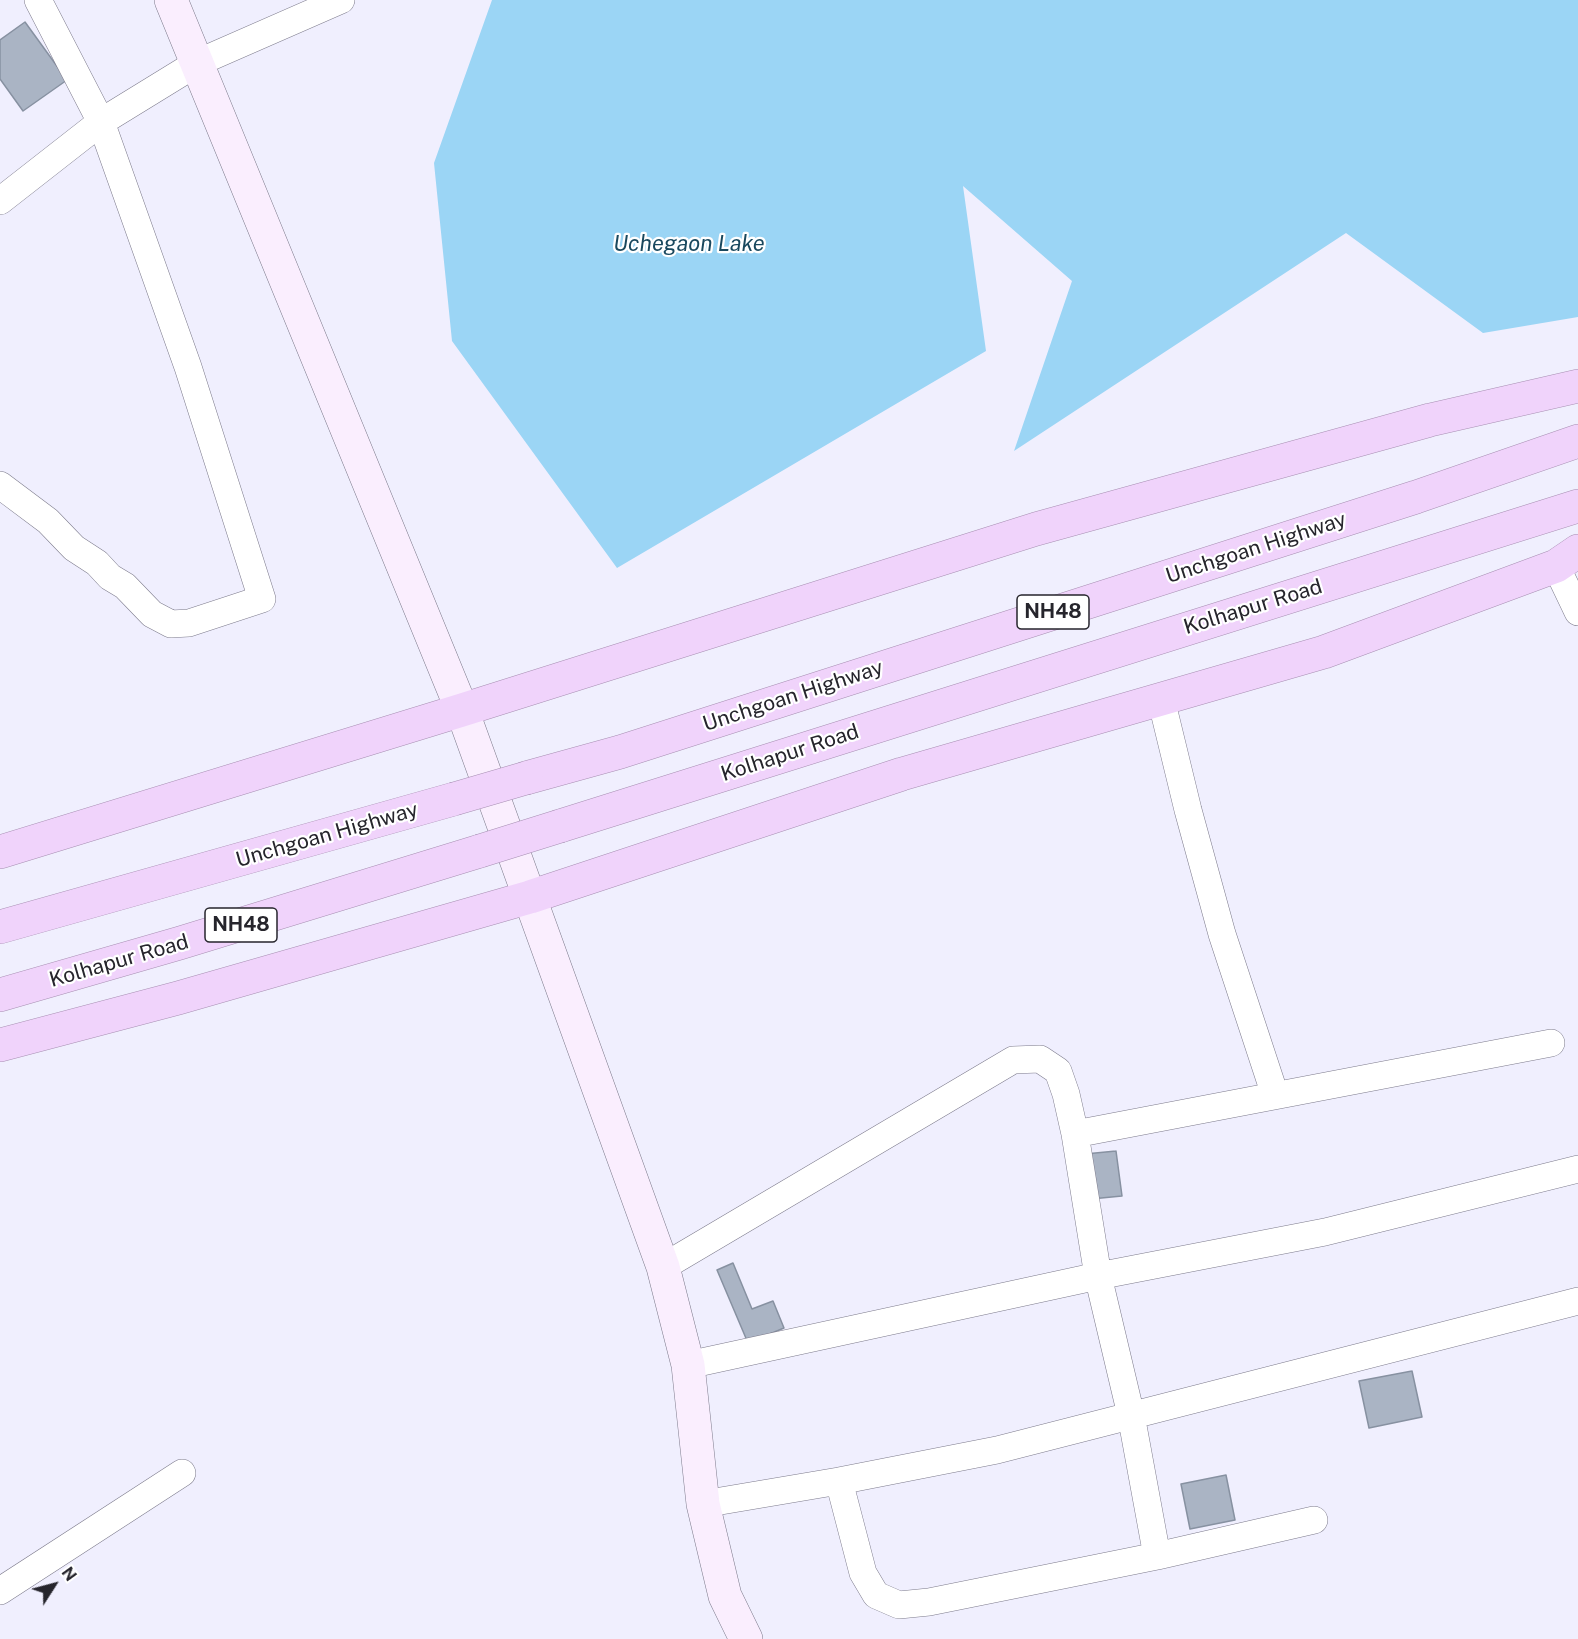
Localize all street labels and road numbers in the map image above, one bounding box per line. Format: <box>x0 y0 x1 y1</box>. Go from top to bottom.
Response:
street label: Unchgoan Highway <box>1163 507 1349 589</box>
street label: Kolhapur Road <box>1181 574 1325 640</box>
road number: NH48 <box>1017 595 1089 629</box>
street label: Unchgoan Highway <box>700 655 886 737</box>
street label: Kolhapur Road <box>718 719 862 787</box>
street label: Unchgoan Highway <box>233 797 421 873</box>
road number: NH48 <box>205 908 277 942</box>
street label: Kolhapur Road <box>47 929 191 993</box>

